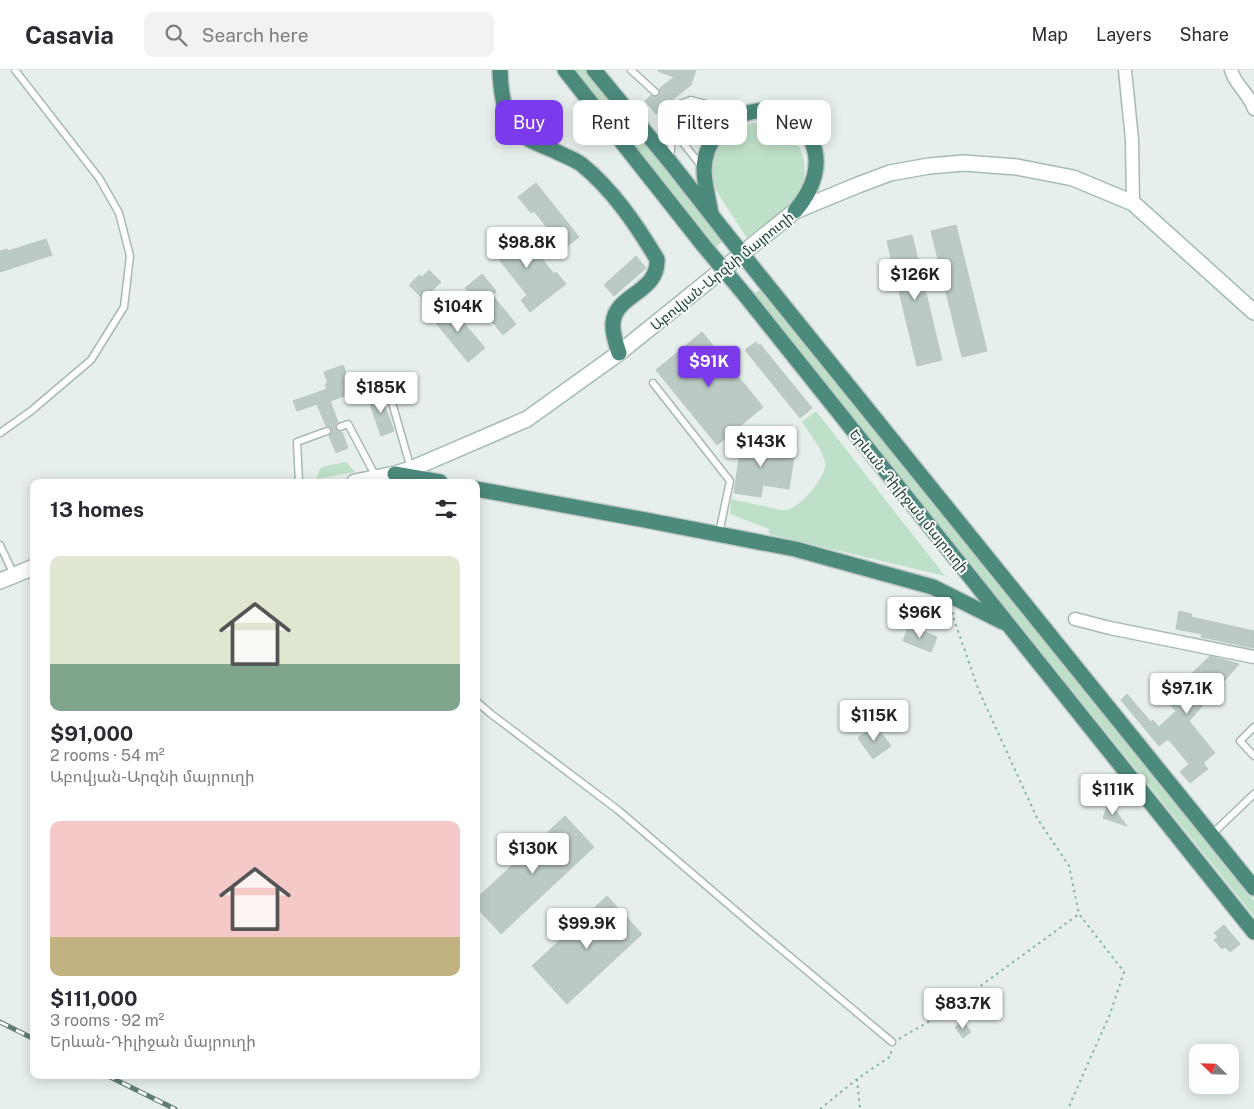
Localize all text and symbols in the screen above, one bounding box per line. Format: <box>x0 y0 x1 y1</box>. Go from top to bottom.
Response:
search box <box>144 12 494 57</box>
text: Casavia <box>25 21 114 49</box>
icon: search <box>162 21 190 49</box>
text: Search here <box>202 24 308 46</box>
text: Map <box>1032 24 1068 45</box>
text: Layers <box>1096 24 1152 45</box>
text: Share <box>1180 24 1229 45</box>
chip: Buy <box>495 100 563 145</box>
chip: Rent <box>573 100 648 145</box>
chip: Filters <box>658 100 747 145</box>
chip: New <box>757 100 831 145</box>
street label: Աբովյան-Արզնի մայրուղի <box>647 208 797 334</box>
pin: $98.8K <box>486 226 568 269</box>
text: $98.8K <box>498 233 556 252</box>
pin: $126K <box>880 258 950 301</box>
text: $126K <box>890 265 940 284</box>
pin: $104K <box>423 290 493 333</box>
text: $104K <box>433 297 483 316</box>
pin: $91K <box>679 346 739 388</box>
text: $91K <box>689 352 729 371</box>
pin: $185K <box>346 372 416 414</box>
text: $185K <box>356 378 406 397</box>
pin: $143K <box>726 426 796 468</box>
street label: Երևան-Դիլիջան մայրուղի <box>846 426 972 576</box>
text: $143K <box>736 432 786 451</box>
icon: filters <box>432 495 460 523</box>
text: 13 homes <box>50 497 144 522</box>
icon: home <box>210 589 300 679</box>
pin: $96K <box>890 596 950 639</box>
text: $96K <box>898 603 942 622</box>
pin: $97.1K <box>1146 672 1228 715</box>
text: $97.1K <box>1161 679 1213 698</box>
pin: $115K <box>839 700 909 742</box>
text: $115K <box>851 706 897 725</box>
text: $91,000 <box>50 721 133 746</box>
text: 2 rooms · 54 m² <box>50 746 165 765</box>
text: Աբովյան-Արզնի մայրուղի <box>50 767 255 786</box>
pin: $111K <box>1078 774 1148 816</box>
text: $111K <box>1092 780 1134 799</box>
pin: $130K <box>498 832 568 875</box>
text: $130K <box>508 839 558 858</box>
icon: home <box>210 854 300 944</box>
pin: $99.9K <box>546 908 628 950</box>
text: $99.9K <box>558 914 616 933</box>
text: $111,000 <box>50 986 138 1011</box>
pin: $83.7K <box>922 988 1004 1030</box>
text: $83.7K <box>935 994 991 1013</box>
text: 3 rooms · 92 m² <box>50 1011 164 1030</box>
text: Երևան-Դիլիջան մայրուղի <box>50 1032 256 1051</box>
north arrow <box>1189 1044 1239 1094</box>
map controls <box>1189 1044 1239 1094</box>

